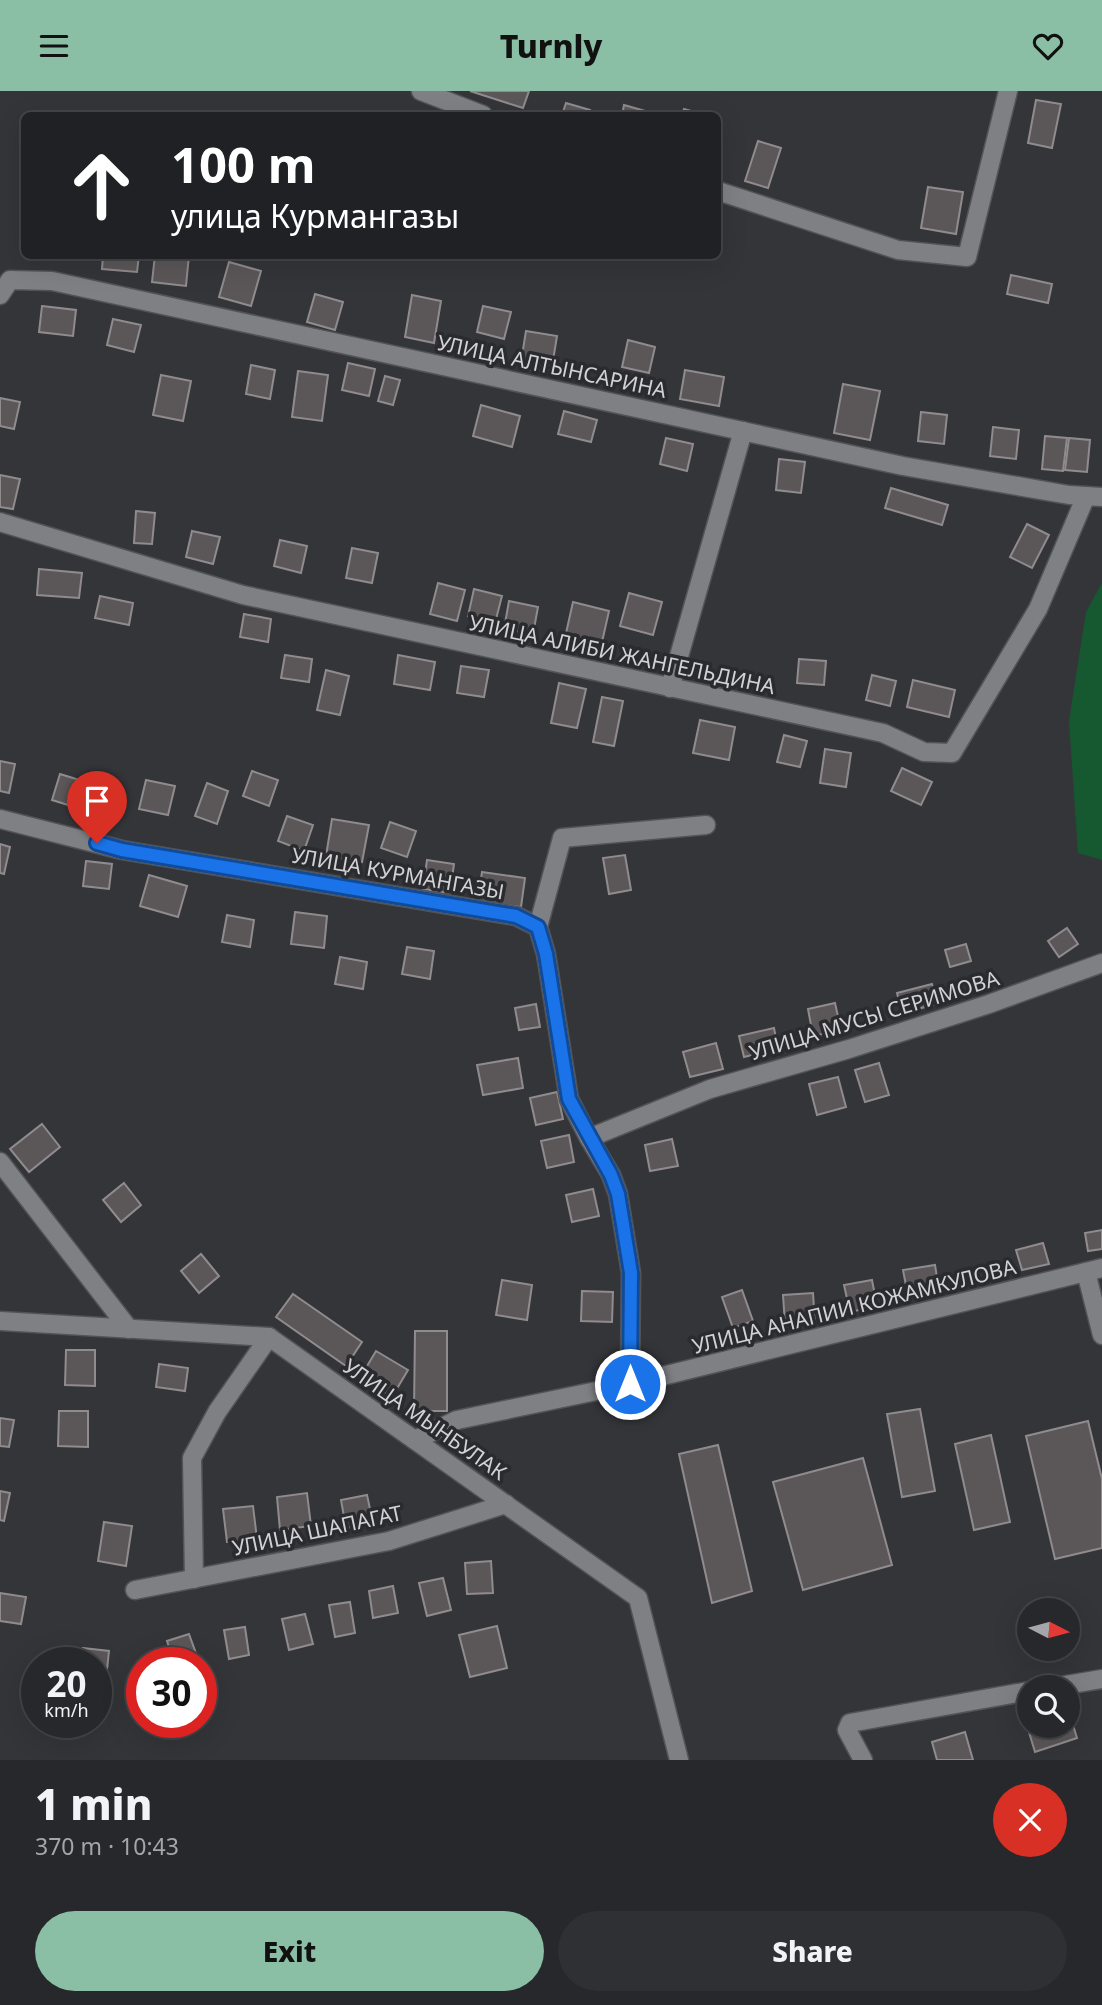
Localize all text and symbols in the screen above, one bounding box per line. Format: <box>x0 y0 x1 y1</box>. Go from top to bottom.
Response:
text: Turnly <box>500 24 602 67</box>
icon: menu <box>35 27 73 65</box>
icon: heart <box>1029 27 1067 65</box>
text: 100 m <box>171 131 316 197</box>
icon: ahead <box>56 140 147 231</box>
text: улица Курмангазы <box>171 194 459 237</box>
street label: УЛИЦА АЛТЫНСАРИНА <box>435 328 670 404</box>
street label: УЛИЦА АЛИБИ ЖАНГЕЛЬДИНА <box>466 608 778 700</box>
pin <box>67 771 127 843</box>
icon: arrive <box>78 782 116 820</box>
street label: УЛИЦА КУРМАНГАЗЫ <box>290 841 506 905</box>
street label: УЛИЦА МУСЫ СЕРИМОВА <box>746 963 1003 1066</box>
street label: УЛИЦА АНАПИИ КОЖАМКУЛОВА <box>689 1252 1019 1360</box>
position arrow <box>593 1347 667 1421</box>
street label: УЛИЦА МЫНБУЛАК <box>338 1352 512 1486</box>
street label: УЛИЦА ШАПАГАТ <box>230 1498 405 1562</box>
north arrow <box>1017 1598 1080 1661</box>
map controls <box>1017 1598 1080 1738</box>
speed limit sign: 30 <box>126 1647 217 1738</box>
text: 20 <box>46 1660 87 1707</box>
button: search <box>1017 1675 1080 1738</box>
text: km/h <box>44 1698 89 1722</box>
text: 1 min <box>35 1775 152 1832</box>
button: close <box>993 1783 1067 1857</box>
text: 370 m · 10:43 <box>35 1830 179 1862</box>
button: Exit <box>35 1911 544 1991</box>
button: Share <box>558 1911 1067 1991</box>

